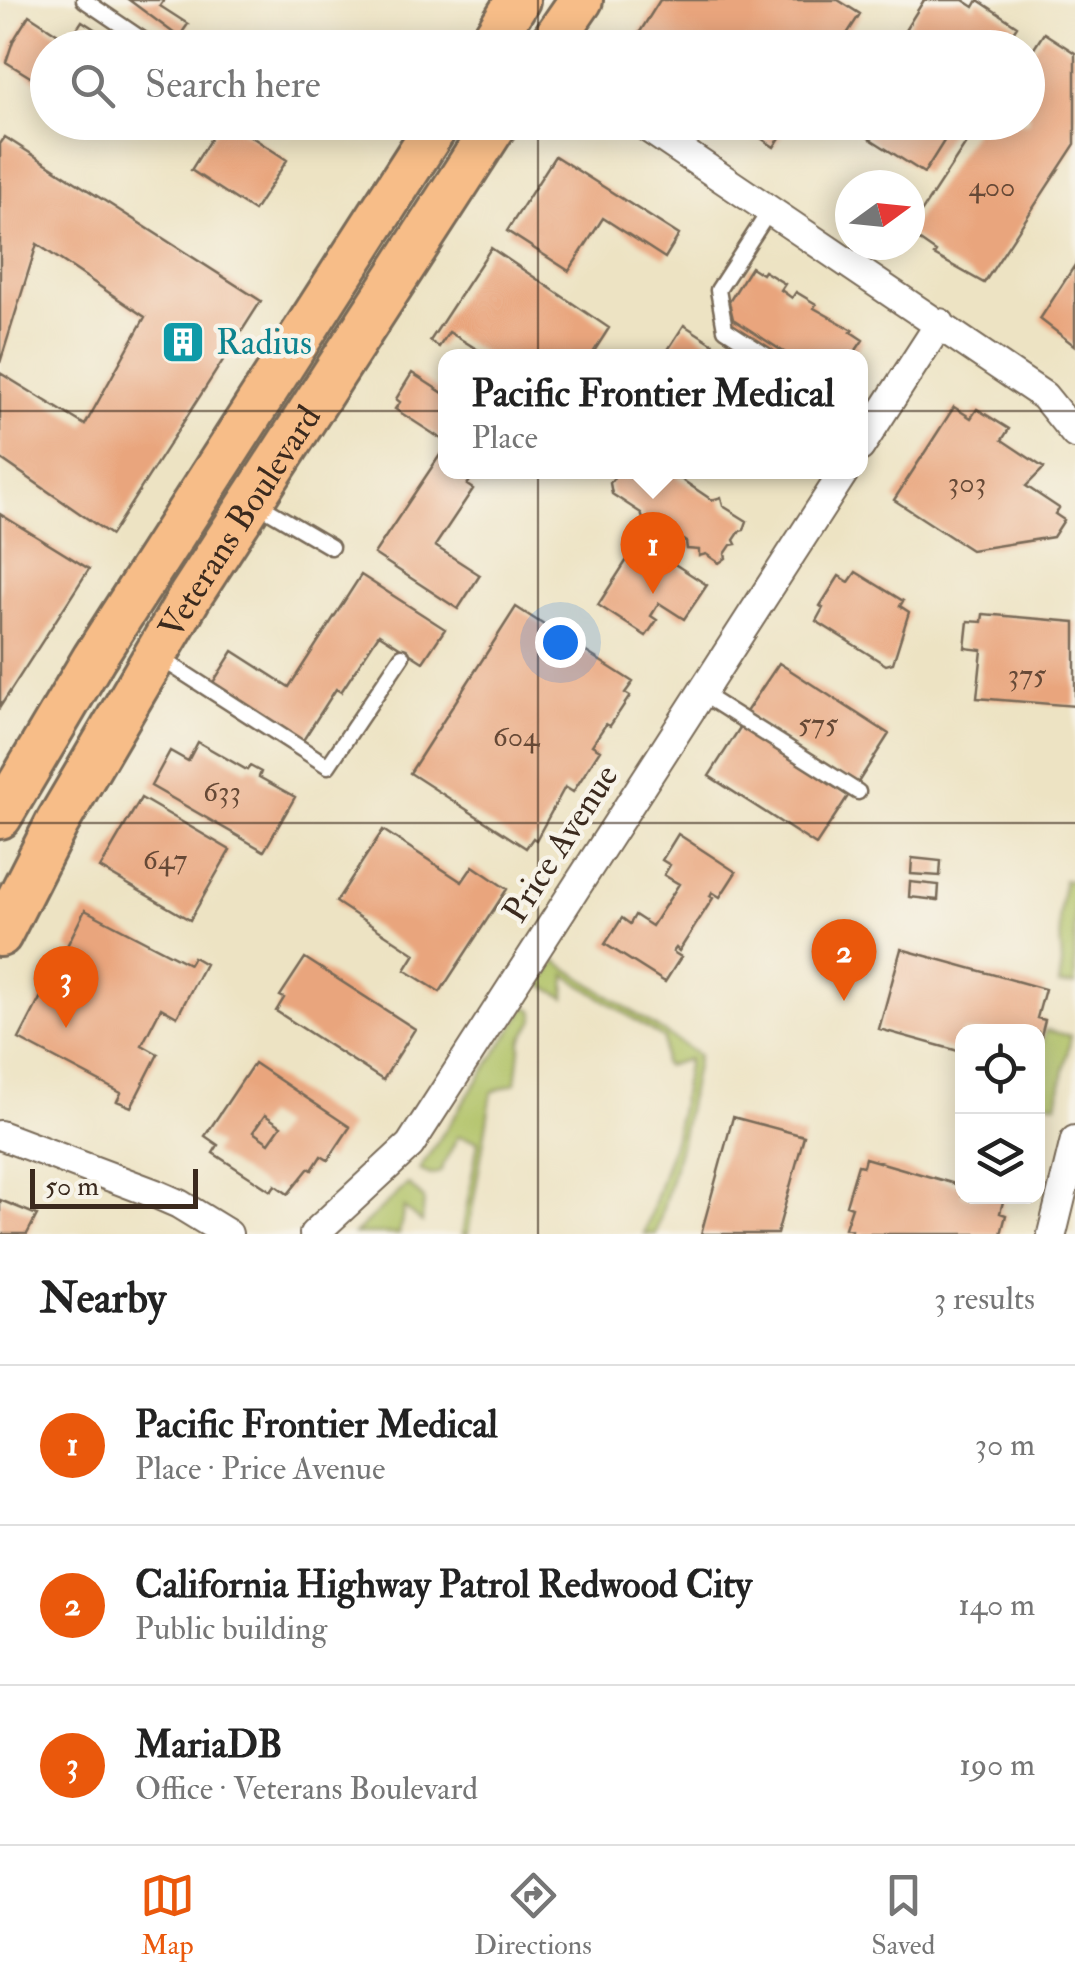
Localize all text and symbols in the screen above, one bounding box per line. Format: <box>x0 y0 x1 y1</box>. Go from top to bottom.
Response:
search box <box>30 30 1045 140</box>
icon: search <box>65 58 120 113</box>
text: Search here <box>145 61 321 109</box>
house number: 400 <box>969 168 1015 205</box>
north arrow <box>835 170 925 260</box>
building icon: Radius <box>160 319 206 365</box>
place label: Radius <box>216 321 312 365</box>
popup <box>438 349 868 479</box>
text: Pacific Frontier Medical <box>472 370 834 418</box>
street label: Veterans Boulevard <box>149 397 331 646</box>
text: Place <box>472 418 538 458</box>
house number: 303 <box>948 464 986 501</box>
pin: 1 <box>620 512 686 594</box>
your location <box>535 617 586 668</box>
house number: 375 <box>1008 656 1047 693</box>
house number: 575 <box>798 705 839 742</box>
house number: 604 <box>493 718 541 755</box>
street label: Price Avenue <box>493 756 628 931</box>
house number: 633 <box>203 773 241 810</box>
house number: 647 <box>143 841 187 878</box>
pin: 2 <box>812 918 876 1001</box>
pin: 3 <box>34 946 98 1028</box>
map controls <box>955 1024 1045 1204</box>
button: locate <box>955 1024 1045 1114</box>
button: layers <box>955 1114 1045 1204</box>
scale bar <box>30 1164 198 1208</box>
text: 50 m <box>45 1169 99 1204</box>
text: Nearby <box>40 1273 166 1325</box>
text: 3 results <box>934 1279 1035 1319</box>
text: Pacific Frontier Medical <box>135 1401 498 1449</box>
text: 1 <box>67 1425 78 1465</box>
text: 30 m <box>975 1425 1035 1465</box>
text: Place · Price Avenue <box>135 1449 385 1489</box>
text: California Highway Patrol Redwood City <box>135 1561 752 1609</box>
text: 2 <box>64 1585 81 1625</box>
text: 140 m <box>958 1585 1035 1625</box>
text: Public building <box>135 1609 327 1649</box>
text: MariaDB <box>135 1721 283 1769</box>
text: 3 <box>66 1745 79 1785</box>
text: 190 m <box>959 1745 1035 1785</box>
text: Office · Veterans Boulevard <box>135 1769 478 1809</box>
tab: Map <box>140 1868 195 1963</box>
tab: Directions <box>474 1868 592 1963</box>
tab: Saved <box>871 1868 935 1963</box>

